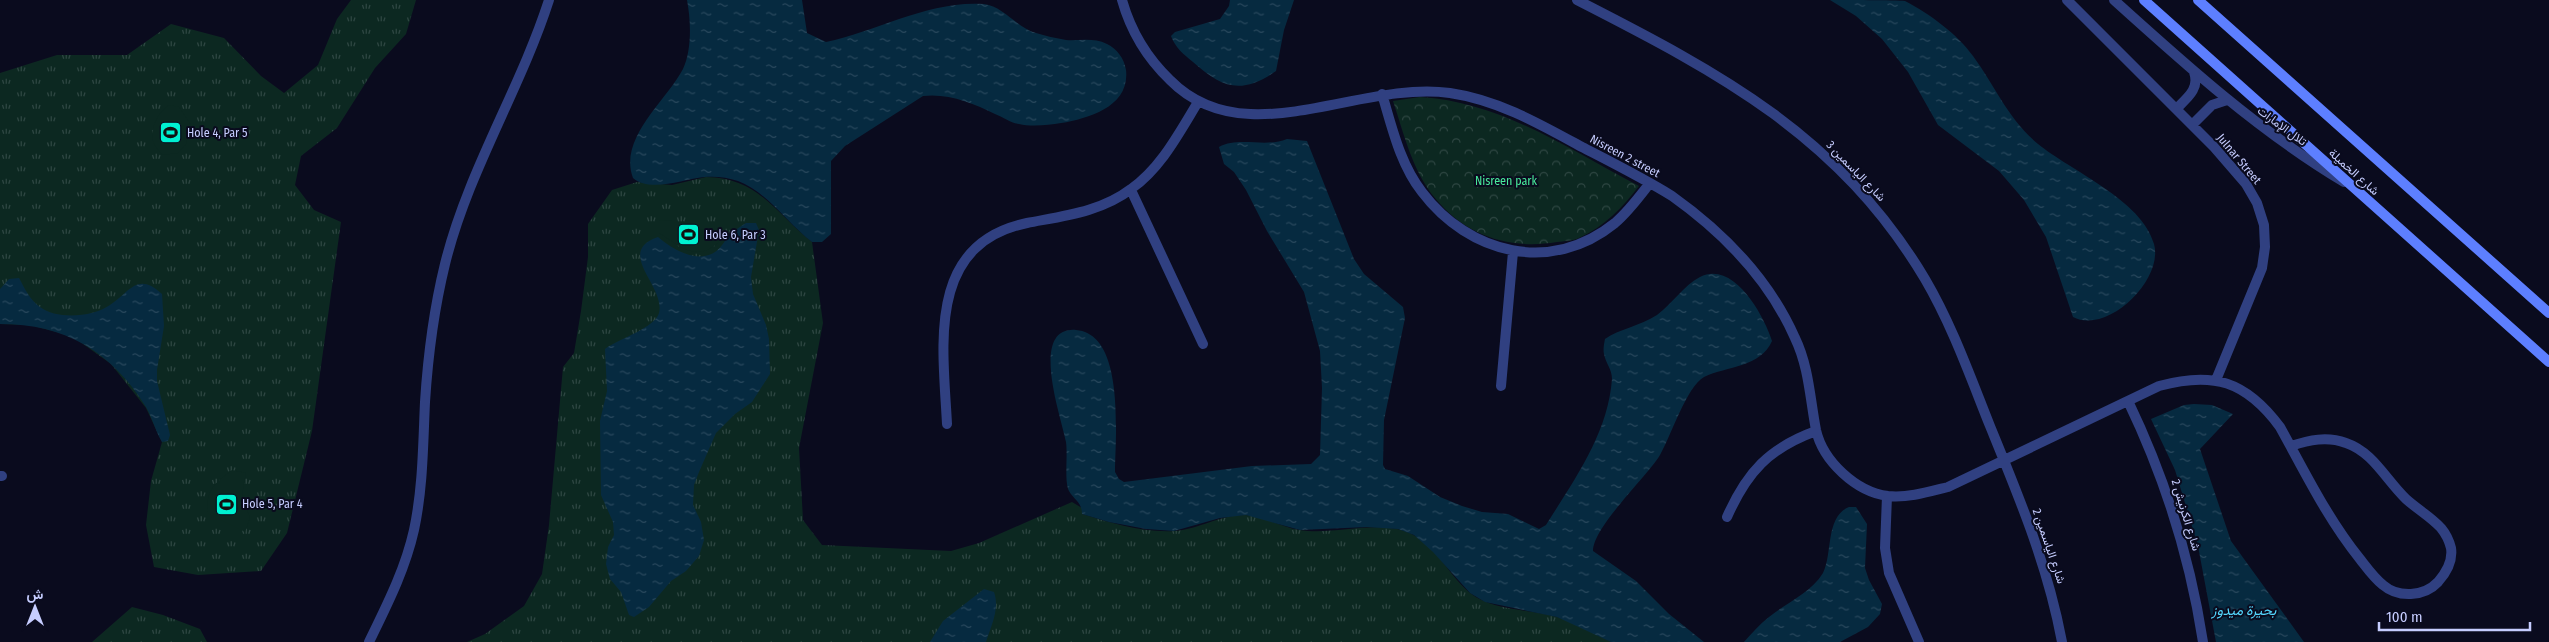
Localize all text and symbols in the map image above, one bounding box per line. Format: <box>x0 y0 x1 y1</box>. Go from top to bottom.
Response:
street label: تلال الإمارات <box>2254 103 2309 149</box>
sports icon: Hole 4, Par 5 <box>159 121 183 145</box>
place label: Hole 4, Par 5 <box>187 126 248 140</box>
street label: Julnar Street <box>2214 131 2264 187</box>
street label: Nisreen 2 street <box>1588 132 1662 180</box>
street label: شارع الياسمين 3 <box>1822 138 1888 206</box>
street label: شارع الخميلة <box>2325 146 2382 200</box>
park label: Nisreen park <box>1475 174 1538 188</box>
sports icon: Hole 6, Par 3 <box>677 223 701 247</box>
place label: Hole 6, Par 3 <box>705 228 766 242</box>
street label: شارع الكرنيش 2 <box>2167 478 2203 553</box>
sports icon: Hole 5, Par 4 <box>214 492 238 516</box>
place label: Hole 5, Par 4 <box>242 497 303 511</box>
street label: شارع الياسمين 2 <box>2028 507 2068 586</box>
north arrow <box>10 582 60 632</box>
text: ش <box>27 586 44 603</box>
scale bar <box>2379 600 2530 632</box>
water label: بحيرة ميدوز <box>2211 602 2277 619</box>
text: 100 m <box>2386 608 2423 626</box>

